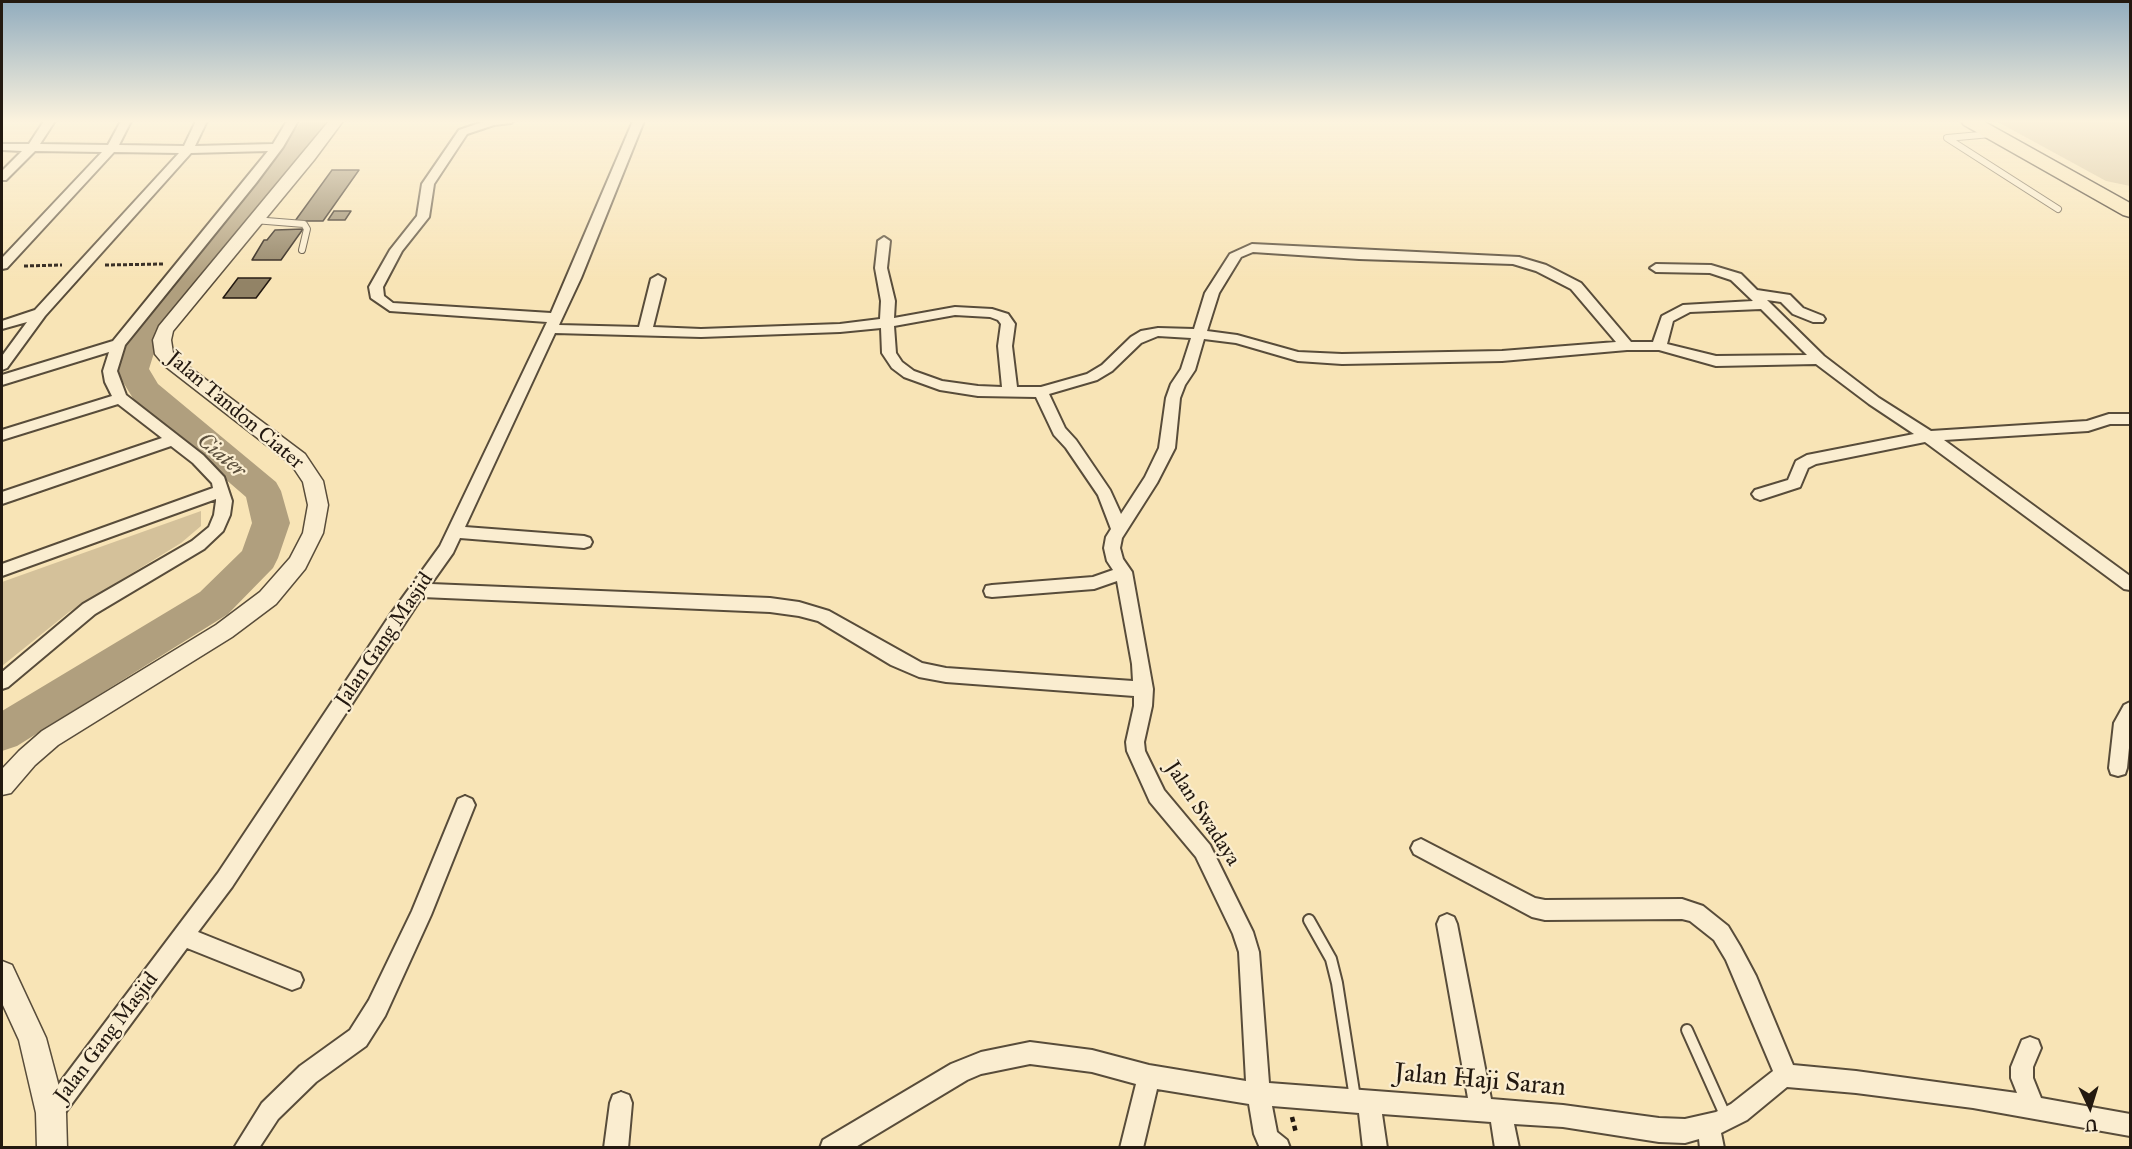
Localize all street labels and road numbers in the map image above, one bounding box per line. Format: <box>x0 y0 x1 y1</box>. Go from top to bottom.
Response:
street label: Jalan Tandon Ciater <box>161 346 309 476</box>
street label: Jalan Gang Masjid <box>331 568 439 712</box>
street label: Jalan Swadaya <box>1159 757 1245 871</box>
street label: Jalan Gang Masjid <box>50 968 164 1108</box>
street label: Jalan Haji Saran <box>1393 1058 1567 1104</box>

